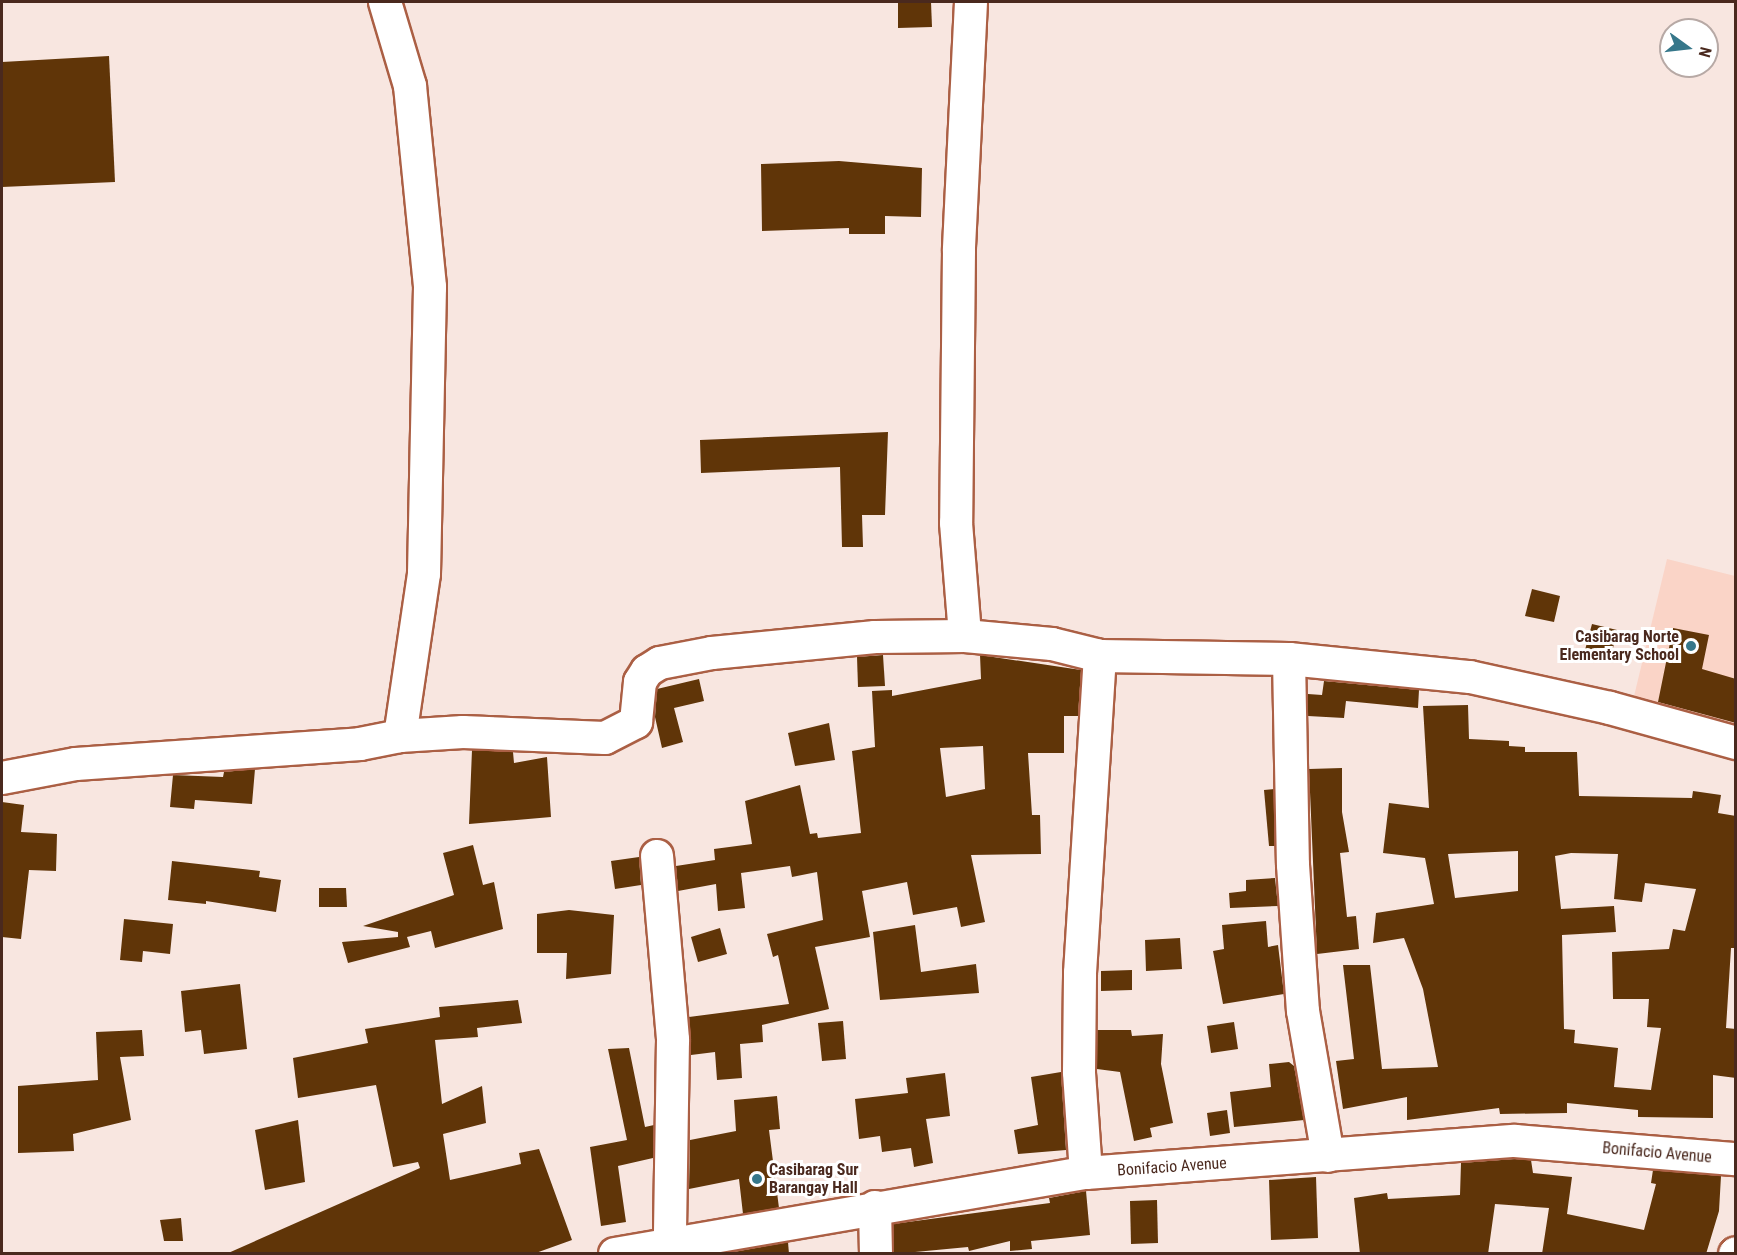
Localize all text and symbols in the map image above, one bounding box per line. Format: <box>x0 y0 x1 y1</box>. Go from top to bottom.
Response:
north arrow <box>1659 18 1719 78</box>
text: N <box>1694 45 1715 59</box>
place label: Casibarag Norte Elementary School <box>1560 627 1679 665</box>
marker: Casibarag Norte Elementary School <box>1684 639 1698 653</box>
street label: Bonifacio Avenue <box>1602 1139 1712 1167</box>
street label: Bonifacio Avenue <box>1117 1154 1227 1180</box>
place label: Casibarag Sur Barangay Hall <box>769 1160 859 1198</box>
marker: Casibarag Sur Barangay Hall <box>750 1172 764 1186</box>

